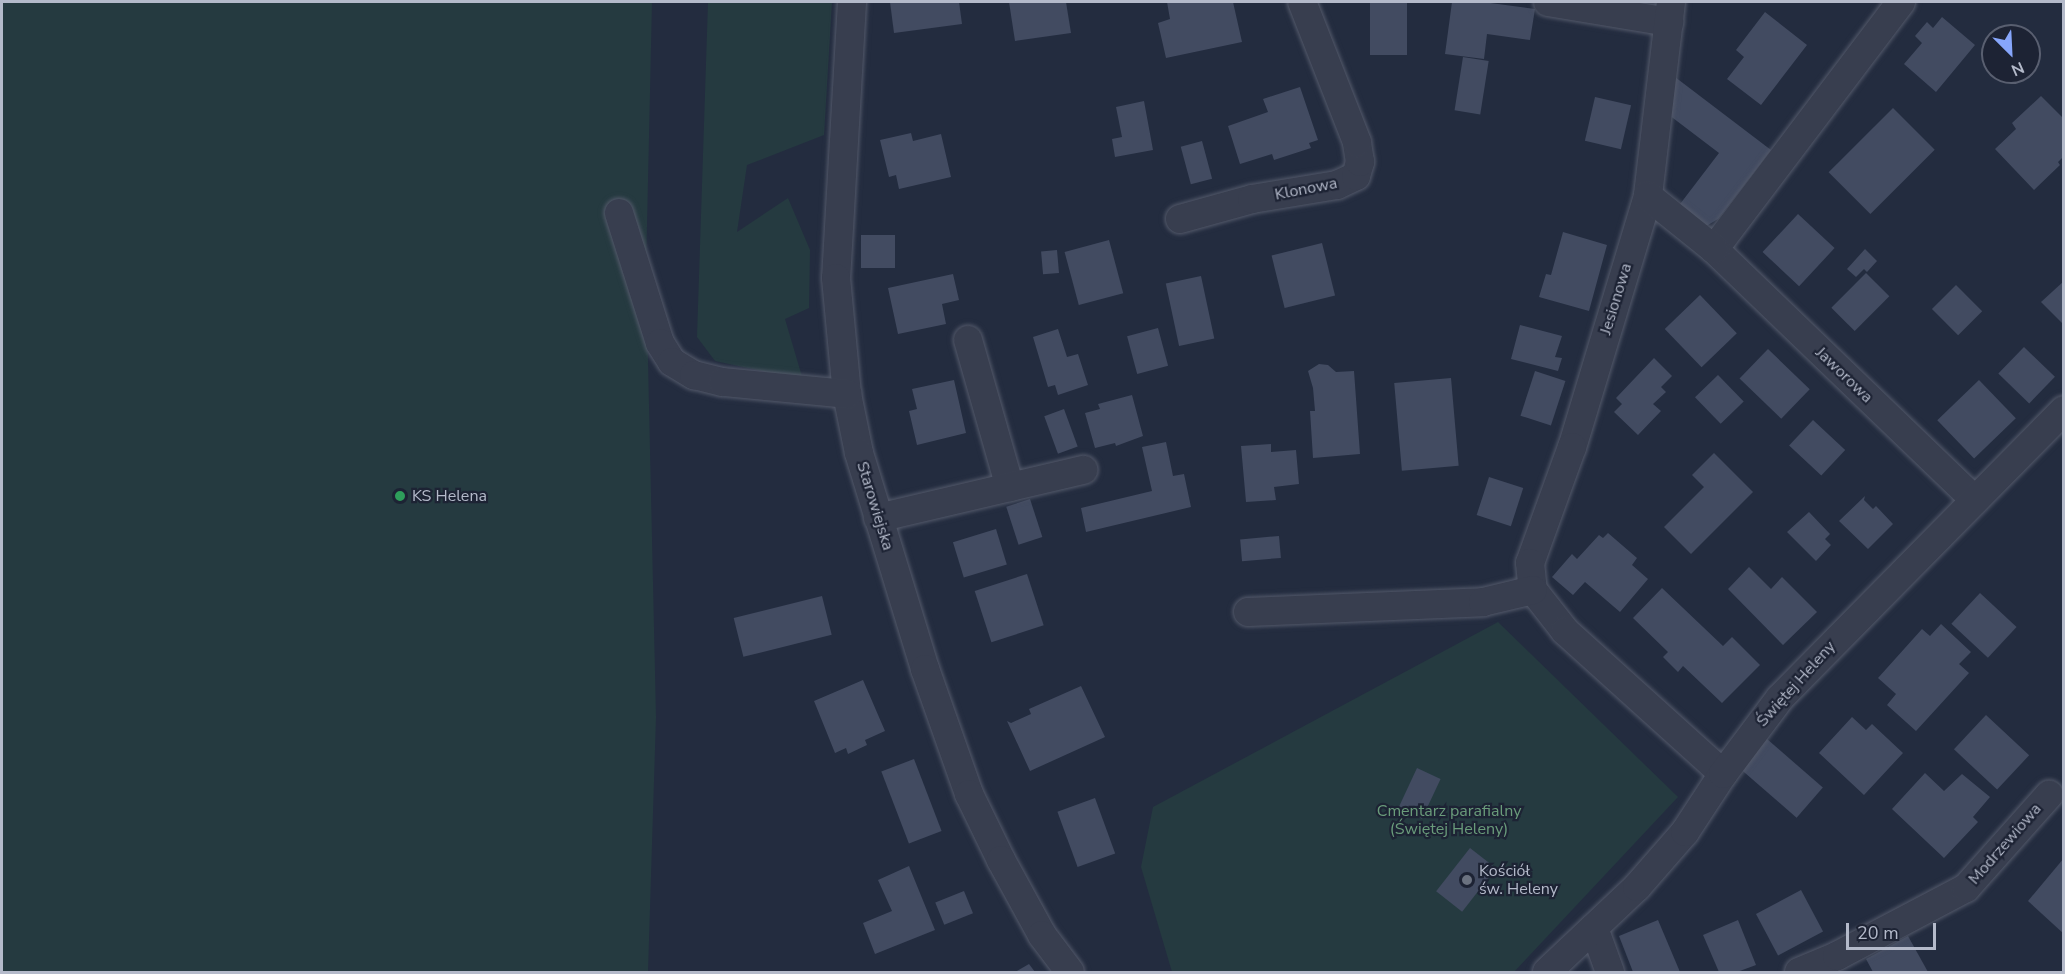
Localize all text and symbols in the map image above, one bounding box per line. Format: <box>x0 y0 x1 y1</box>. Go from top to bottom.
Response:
north arrow <box>1981 24 2041 84</box>
text: N <box>2008 56 2027 81</box>
street label: Klonowa <box>1273 174 1339 204</box>
street label: Jesionowa <box>1596 261 1636 337</box>
street label: Jaworowa <box>1811 343 1877 407</box>
street label: Starowiejska <box>852 459 898 553</box>
place label: KS Helena <box>412 486 487 506</box>
marker: KS Helena <box>393 489 407 503</box>
street label: Świętej Heleny <box>1753 637 1839 731</box>
street label: Modrzewiowa <box>1965 800 2045 888</box>
park label: Cmentarz parafialny (Świętej Heleny) <box>1377 801 1521 839</box>
place label: Kościół św. Heleny <box>1479 861 1558 899</box>
marker: Kościół św. Heleny <box>1460 873 1474 887</box>
scale bar <box>1849 911 1939 949</box>
text: 20 m <box>1857 921 1899 945</box>

